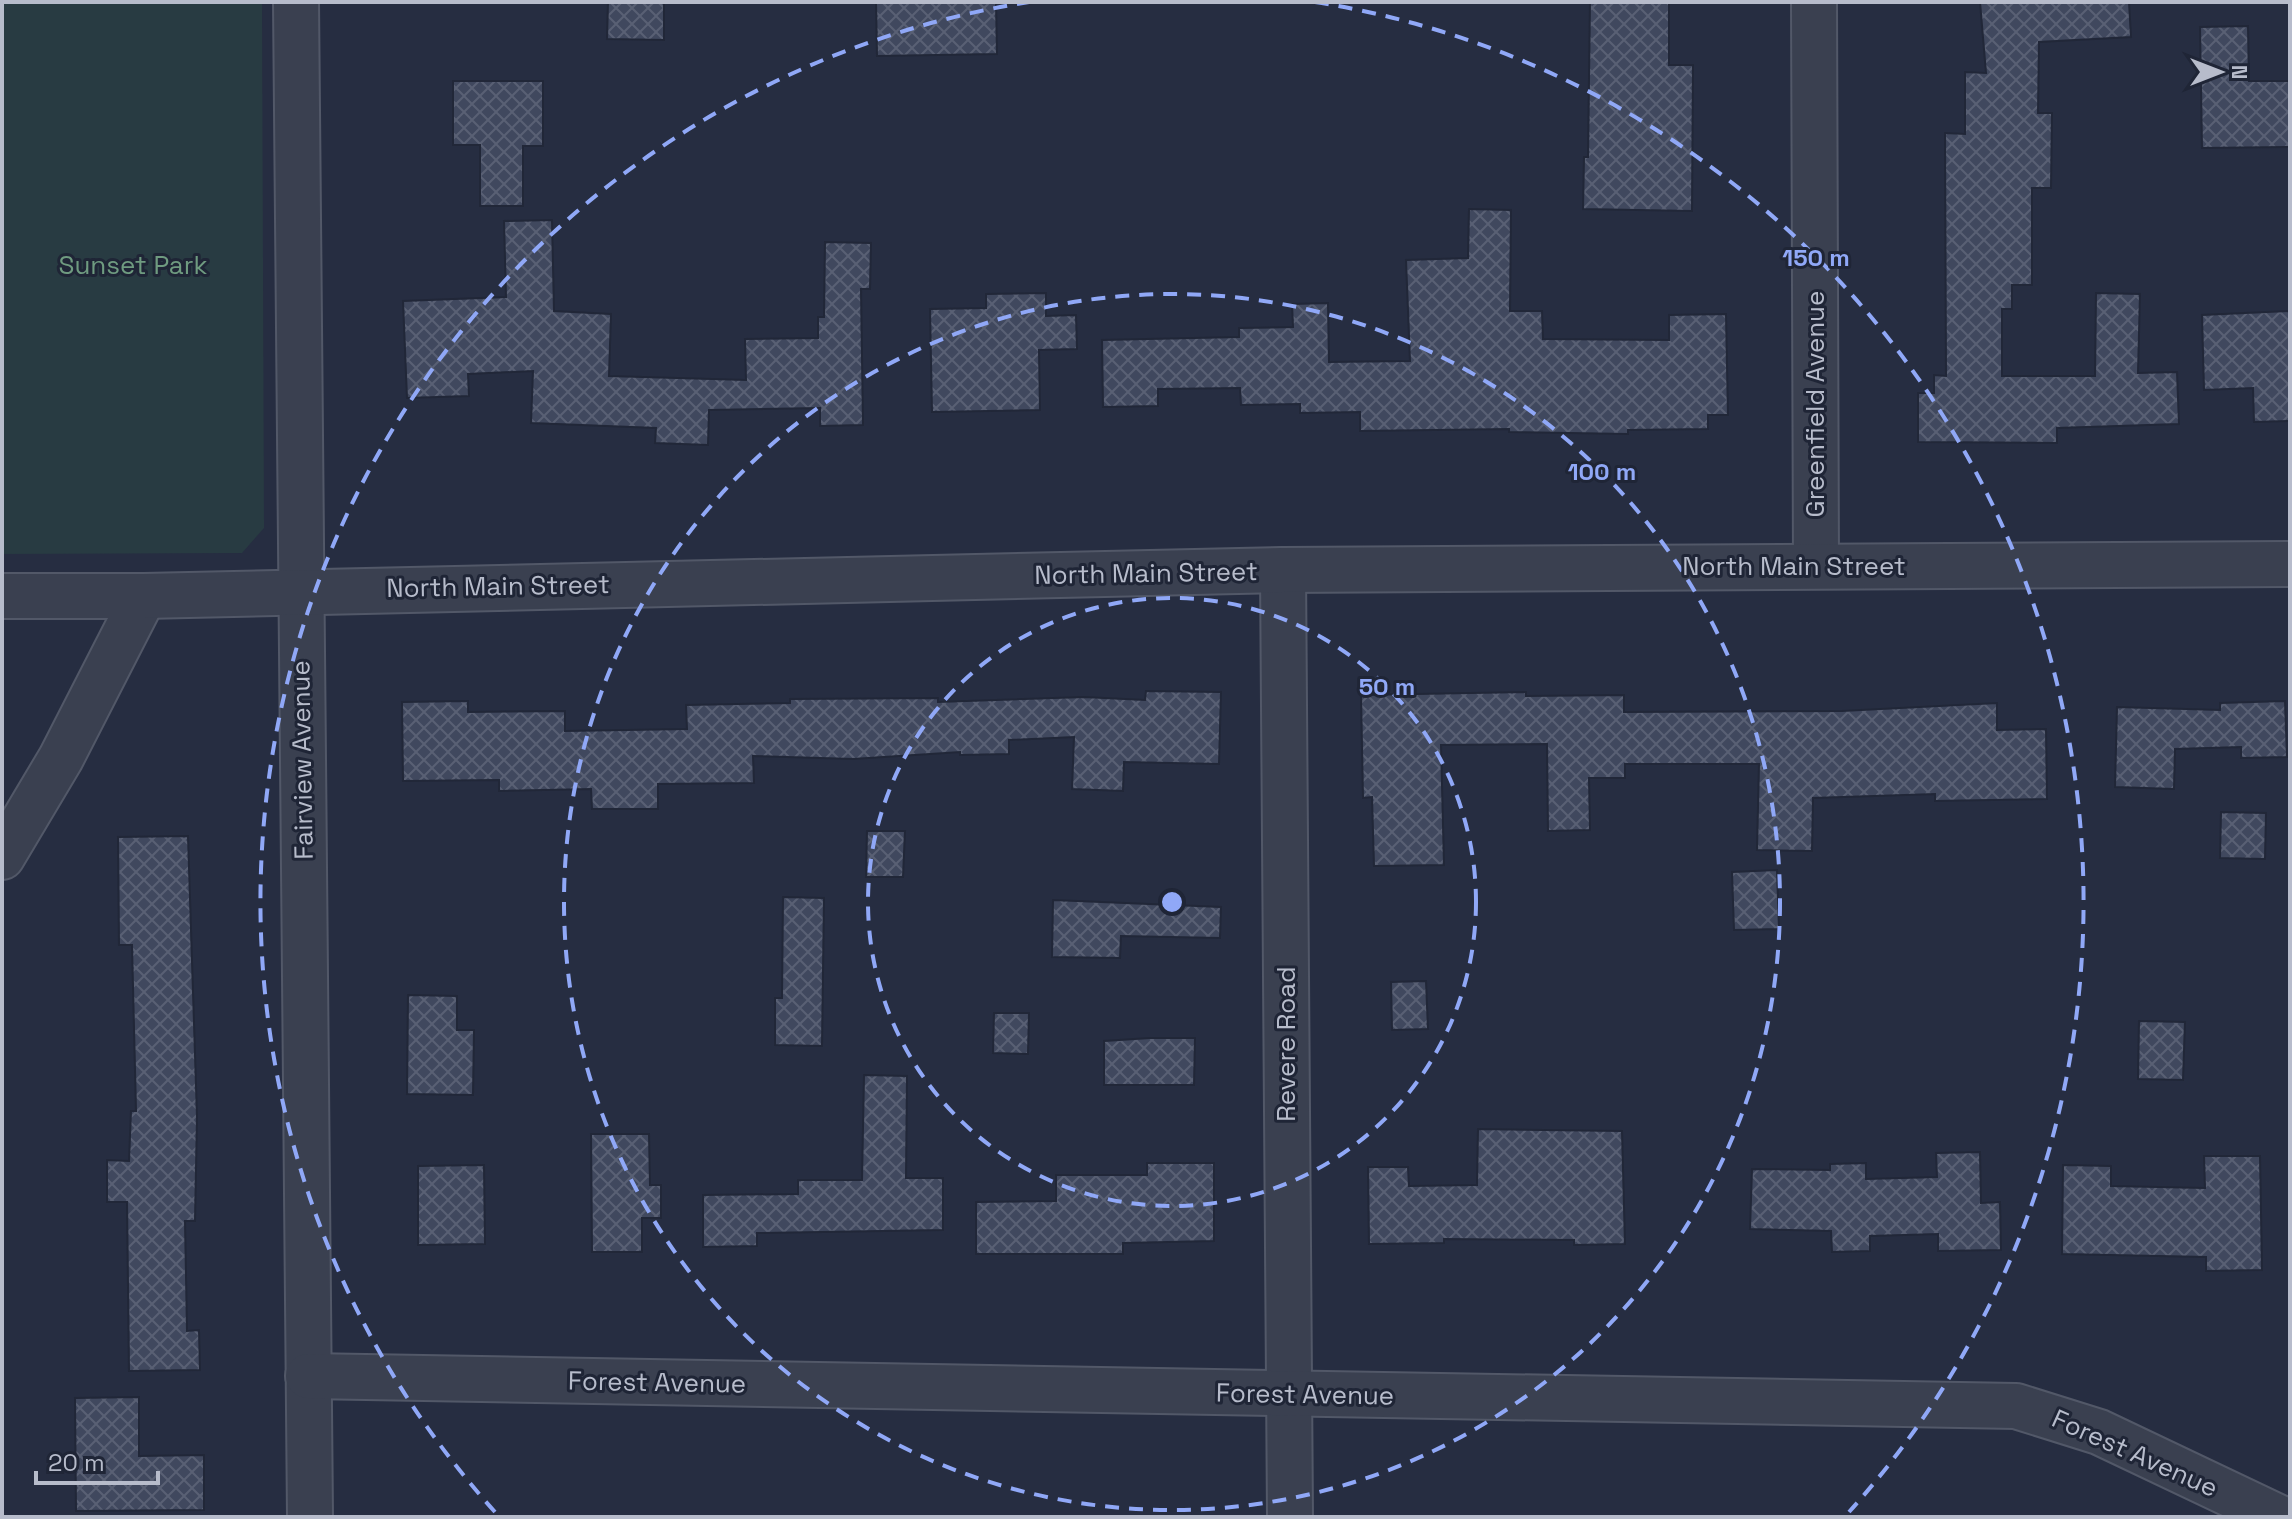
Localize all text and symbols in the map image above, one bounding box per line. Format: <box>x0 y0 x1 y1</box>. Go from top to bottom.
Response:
north arrow <box>2180 32 2260 112</box>
text: N <box>2226 65 2254 79</box>
text: 150 m <box>1782 242 1850 273</box>
park label: Sunset Park <box>58 248 208 282</box>
street label: Greenfield Avenue <box>1798 291 1832 517</box>
text: 100 m <box>1568 456 1636 487</box>
street label: North Main Street <box>1682 549 1906 583</box>
street label: North Main Street <box>1034 554 1258 592</box>
street label: North Main Street <box>386 567 610 605</box>
street label: Fairview Avenue <box>283 660 321 860</box>
text: 50 m <box>1359 671 1415 702</box>
centre of rings <box>1158 888 1186 916</box>
street label: Revere Road <box>1269 966 1303 1122</box>
street label: Forest Avenue <box>568 1363 746 1401</box>
street label: Forest Avenue <box>1216 1375 1394 1413</box>
street label: Forest Avenue <box>2047 1401 2223 1505</box>
scale bar <box>36 1435 158 1485</box>
text: 20 m <box>48 1447 105 1478</box>

